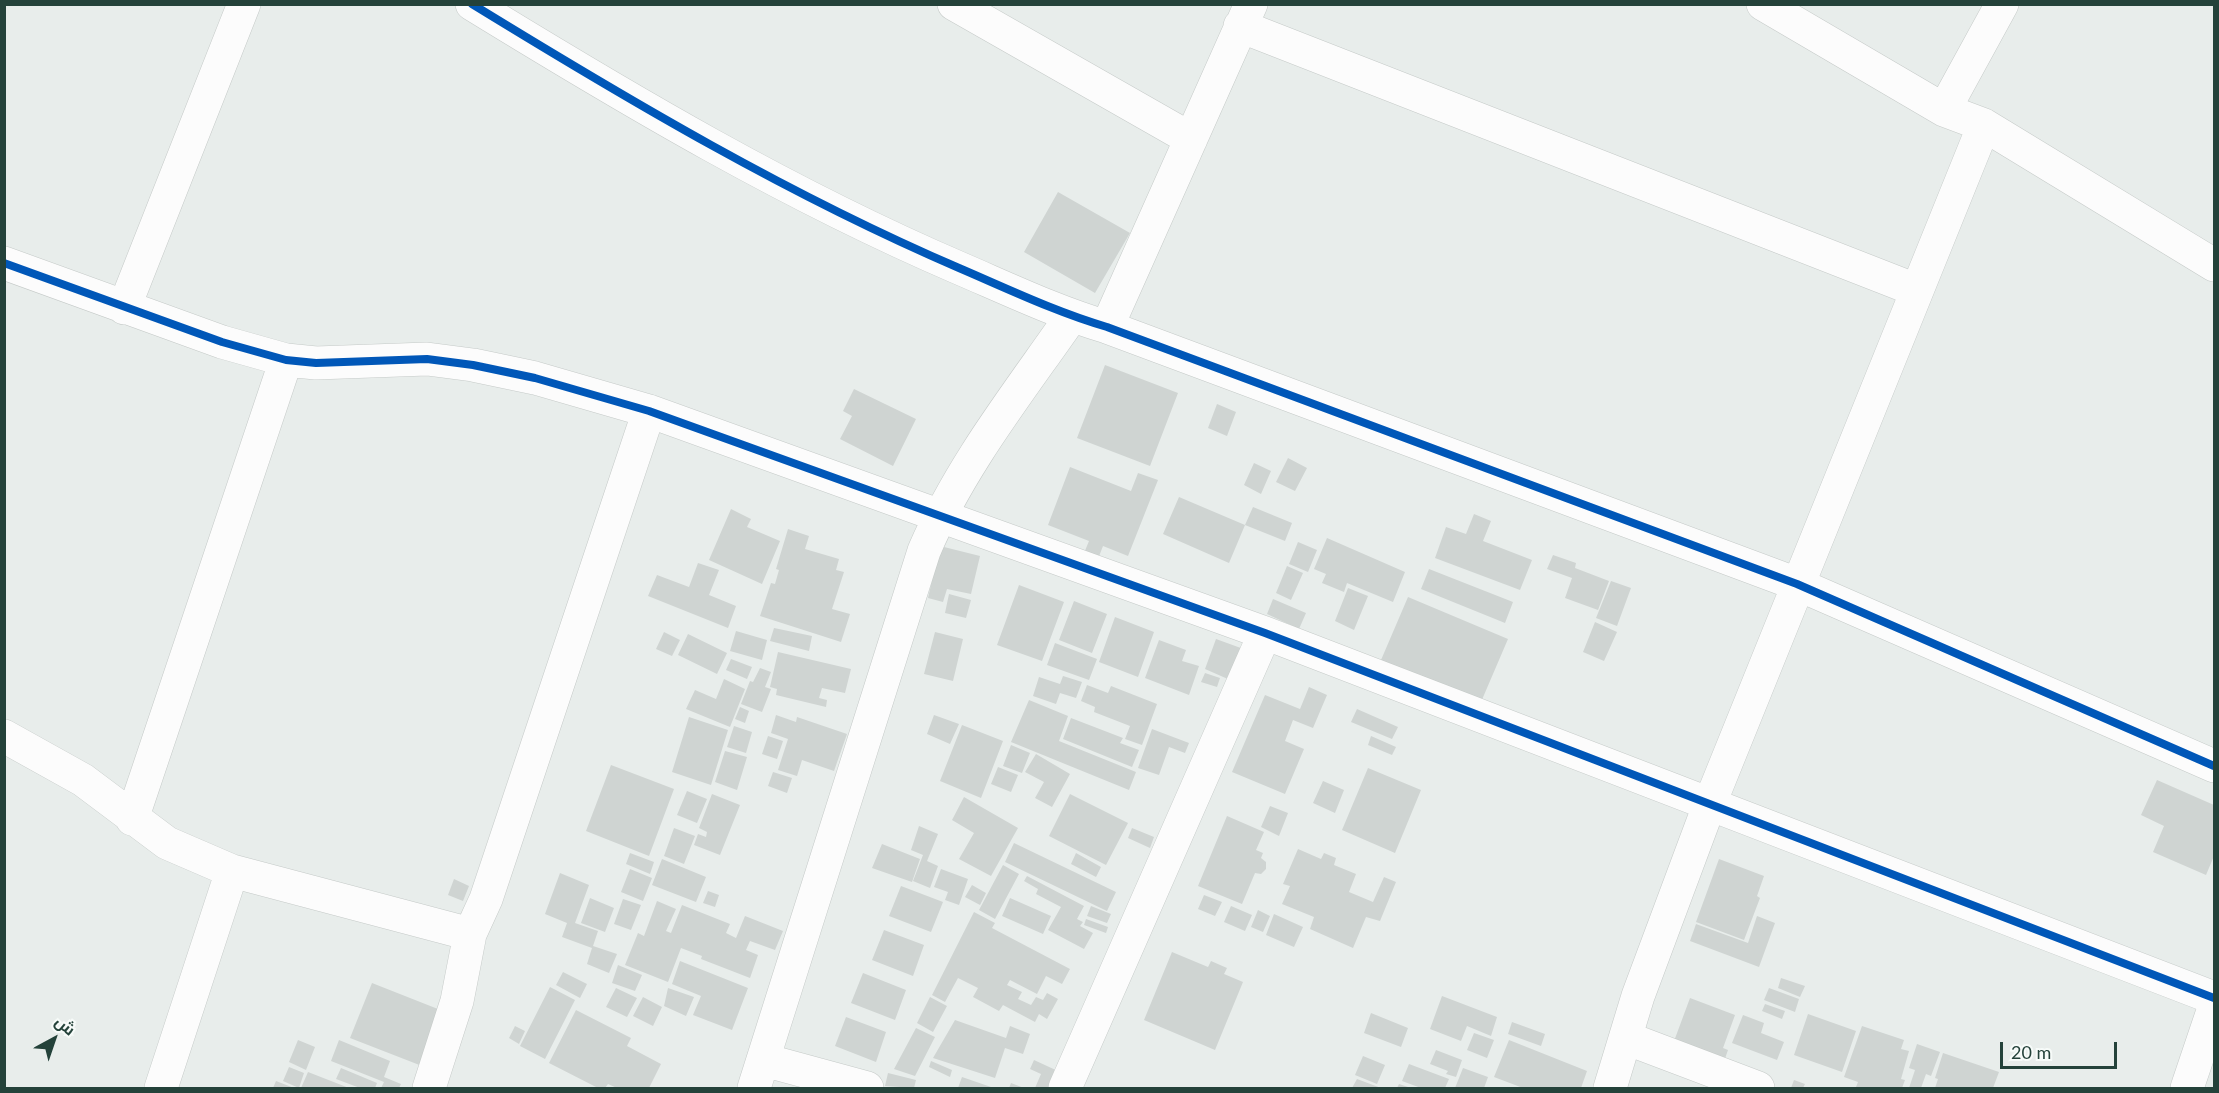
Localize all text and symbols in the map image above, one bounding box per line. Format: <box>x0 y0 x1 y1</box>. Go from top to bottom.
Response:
north arrow <box>24 1009 84 1069</box>
text: ش <box>52 1011 80 1039</box>
scale bar <box>2003 1030 2120 1068</box>
text: 20 m <box>2011 1041 2051 1063</box>

